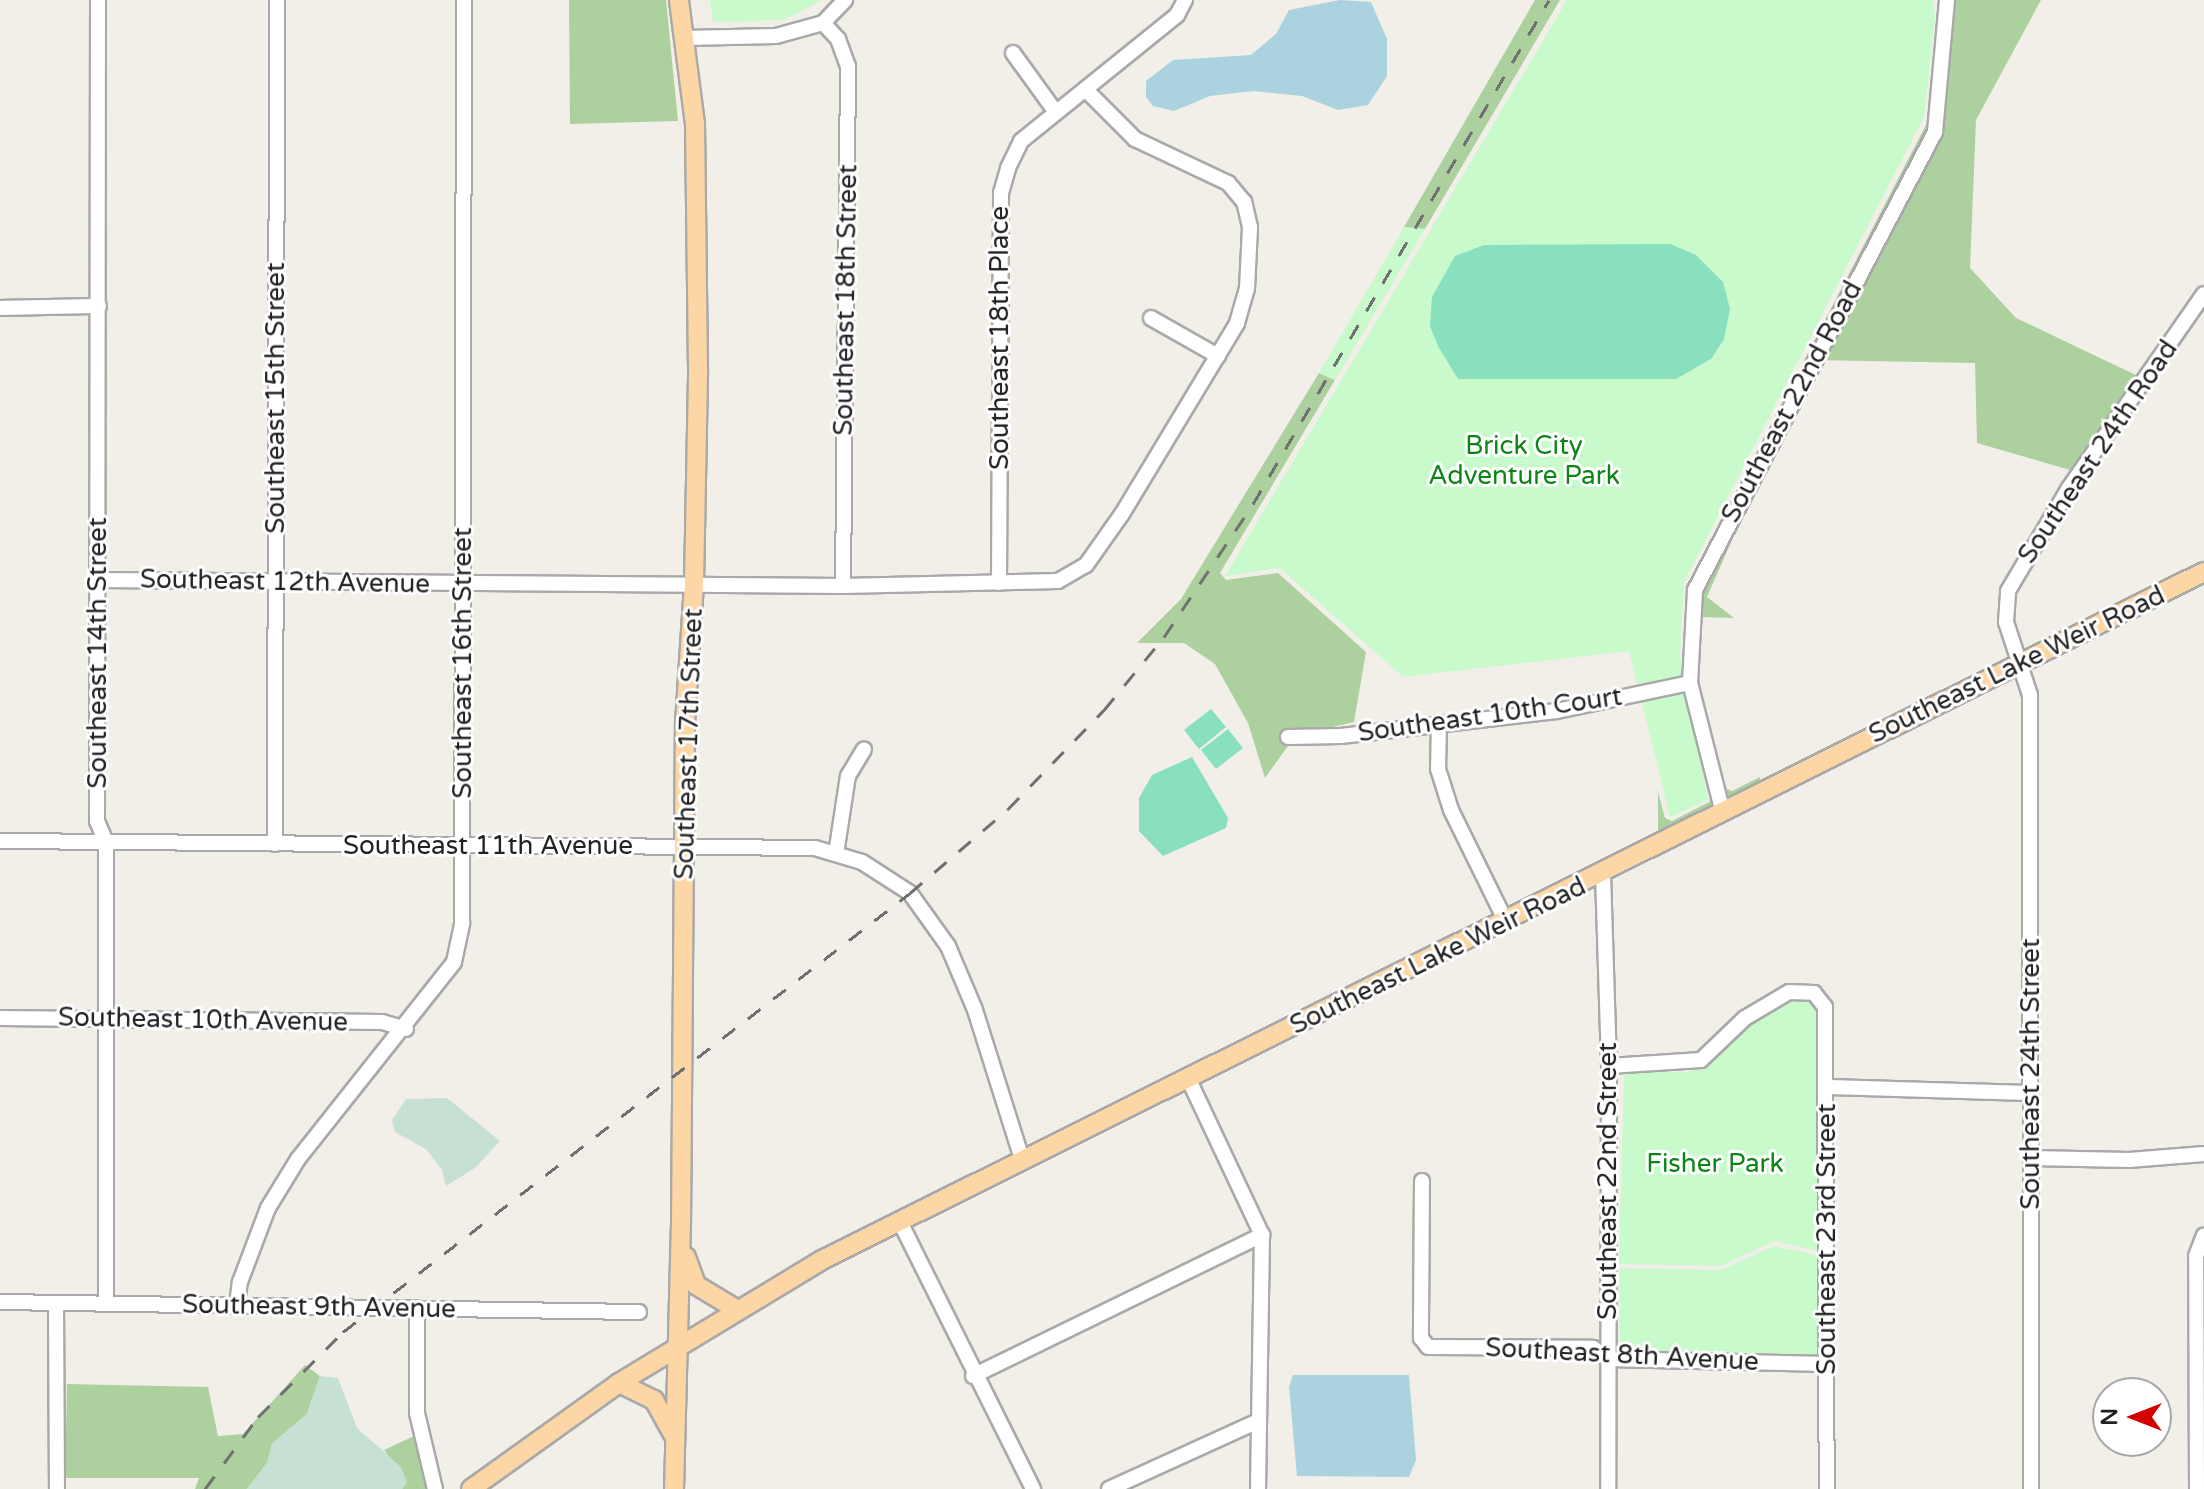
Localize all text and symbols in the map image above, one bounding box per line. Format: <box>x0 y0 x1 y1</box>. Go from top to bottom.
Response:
street label: Southeast 18th Street <box>828 164 864 436</box>
street label: Southeast 18th Place <box>984 206 1016 470</box>
street label: Southeast 15th Street <box>260 262 292 534</box>
street label: Southeast 22nd Road <box>1715 276 1869 528</box>
street label: Southeast 24th Road <box>2012 335 2184 569</box>
park label: Brick City Adventure Park <box>1428 430 1620 492</box>
street label: Southeast 14th Street <box>82 517 114 789</box>
street label: Southeast 16th Street <box>447 527 479 799</box>
street label: Southeast 12th Avenue <box>140 564 430 600</box>
street label: Southeast Lake Weir Road <box>1864 580 2170 750</box>
street label: Southeast 17th Street <box>669 608 709 880</box>
street label: Southeast 10th Court <box>1356 681 1624 749</box>
street label: Southeast 11th Avenue <box>343 830 633 862</box>
street label: Southeast Lake Weir Road <box>1285 871 1591 1041</box>
street label: Southeast 24th Street <box>2015 938 2047 1210</box>
street label: Southeast 10th Avenue <box>58 1002 348 1038</box>
street label: Southeast 22nd Street <box>1592 1042 1624 1320</box>
street label: Southeast 23rd Street <box>1811 1103 1843 1375</box>
park label: Fisher Park <box>1646 1148 1784 1180</box>
street label: Southeast 9th Avenue <box>182 1289 456 1325</box>
street label: Southeast 8th Avenue <box>1485 1332 1759 1378</box>
north arrow <box>2092 1377 2172 1457</box>
text: N <box>2097 1408 2123 1426</box>

